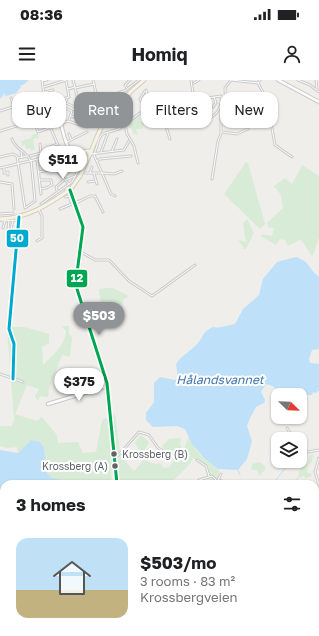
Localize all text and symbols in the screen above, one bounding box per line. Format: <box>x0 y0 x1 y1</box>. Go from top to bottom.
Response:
text: 08:36 <box>20 5 63 23</box>
icon: menu <box>16 43 38 65</box>
text: Homiq <box>131 43 188 65</box>
icon: person <box>281 43 303 65</box>
chip: Buy <box>12 92 66 128</box>
chip: Rent <box>74 92 133 128</box>
chip: Filters <box>141 92 212 128</box>
chip: New <box>220 92 278 128</box>
pin: $511 <box>39 146 87 180</box>
text: $511 <box>48 151 78 167</box>
line badge: 50 <box>6 229 29 248</box>
text: 50 <box>10 231 24 244</box>
line badge: 12 <box>66 269 88 288</box>
text: 12 <box>71 271 83 284</box>
pin: $503 <box>75 302 123 336</box>
text: $503 <box>82 307 116 323</box>
pin: $375 <box>55 368 103 402</box>
water label: Hålandsvannet <box>176 372 265 387</box>
text: $375 <box>63 373 95 389</box>
north arrow <box>271 388 307 424</box>
map controls <box>271 388 307 468</box>
button: layers <box>271 432 307 468</box>
place label: Krossberg (B) <box>122 448 188 460</box>
marker: Krossberg (B) <box>109 449 119 459</box>
place label: Krossberg (A) <box>42 460 108 472</box>
marker: Krossberg (A) <box>110 461 120 471</box>
icon: filters <box>281 493 303 515</box>
text: 3 homes <box>16 494 86 515</box>
text: $503/mo <box>140 552 216 573</box>
icon: home <box>48 554 96 602</box>
text: 3 rooms · 83 m² <box>140 573 235 589</box>
text: Krossbergveien <box>140 589 238 605</box>

